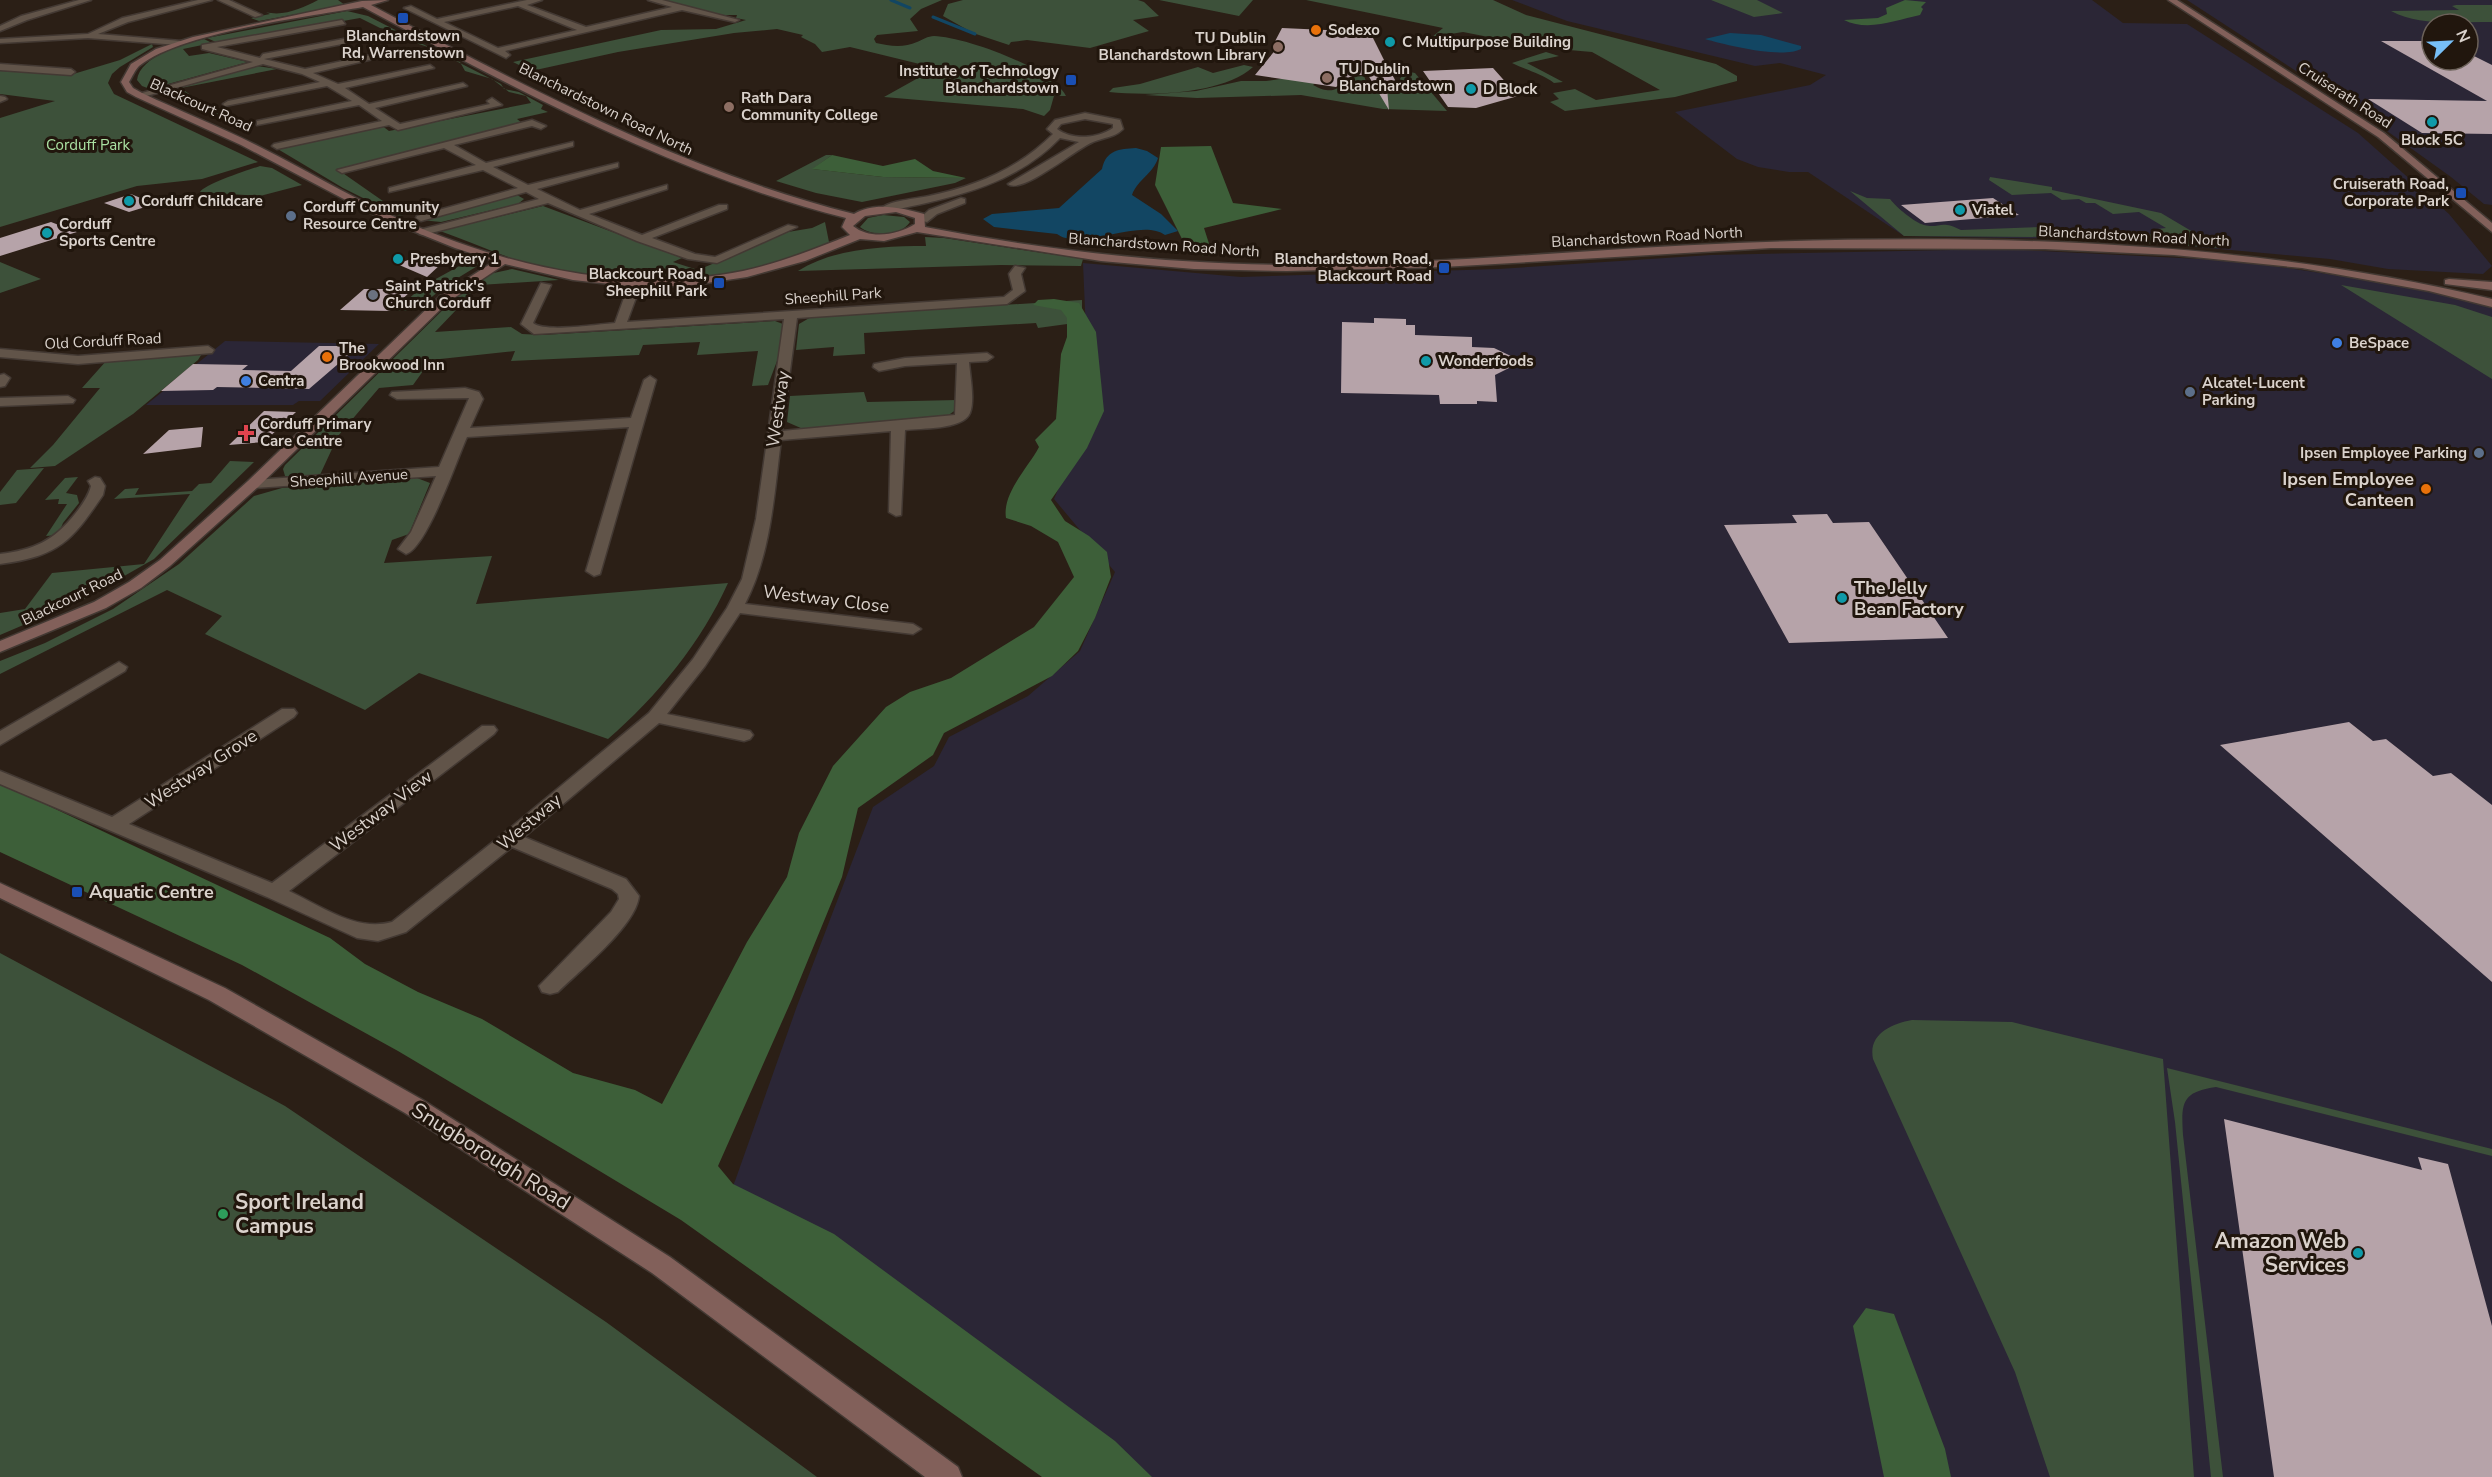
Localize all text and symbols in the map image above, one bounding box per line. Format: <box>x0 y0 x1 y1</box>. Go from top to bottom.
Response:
marker: Blanchardstown Rd, Warrenstown <box>396 11 410 25</box>
north arrow <box>2420 12 2480 72</box>
place label: Sodexo <box>1328 20 1380 40</box>
marker: Sodexo <box>1309 23 1323 37</box>
place label: Blanchardstown Rd, Warrenstown <box>342 26 464 63</box>
text: N <box>2450 26 2475 46</box>
place label: TU Dublin Blanchardstown Library <box>1099 28 1266 65</box>
place label: C Multipurpose Building <box>1402 32 1571 52</box>
marker: C Multipurpose Building <box>1383 35 1397 49</box>
marker: TU Dublin Blanchardstown Library <box>1271 40 1285 54</box>
street label: Cruiserath Road <box>2294 57 2396 133</box>
street label: Blanchardstown Road North <box>515 58 697 160</box>
place label: TU Dublin Blanchardstown <box>1339 59 1453 96</box>
place label: Institute of Technology Blanchardstown <box>899 61 1059 98</box>
marker: TU Dublin Blanchardstown <box>1320 71 1334 85</box>
street label: Blackcourt Road <box>147 73 255 137</box>
marker: Institute of Technology Blanchardstown <box>1064 73 1078 87</box>
place label: D Block <box>1483 79 1538 99</box>
marker: D Block <box>1464 82 1478 96</box>
place label: Rath Dara Community College <box>741 88 878 125</box>
marker: Rath Dara Community College <box>722 100 736 114</box>
marker: Block 5C <box>2425 115 2439 129</box>
place label: Block 5C <box>2401 130 2463 150</box>
park label: Corduff Park <box>46 135 130 155</box>
place label: Cruiserath Road, Corporate Park <box>2333 174 2450 211</box>
marker: Cruiserath Road, Corporate Park <box>2454 186 2468 200</box>
place label: Corduff Childcare <box>141 191 263 211</box>
marker: Corduff Childcare <box>122 194 136 208</box>
place label: Corduff Community Resource Centre <box>303 197 439 234</box>
place label: Viatel <box>1971 200 2014 220</box>
marker: Viatel <box>1953 203 1967 217</box>
marker: Corduff Community Resource Centre <box>284 209 298 223</box>
place label: Corduff Sports Centre <box>59 214 156 251</box>
street label: Blanchardstown Road North <box>2038 221 2230 251</box>
street label: Blanchardstown Road North <box>1551 222 1743 252</box>
marker: Corduff Sports Centre <box>40 226 54 240</box>
street label: Blanchardstown Road North <box>1068 228 1260 262</box>
place label: Presbytery 1 <box>410 249 499 269</box>
place label: Blanchardstown Road, Blackcourt Road <box>1274 249 1432 286</box>
marker: Presbytery 1 <box>391 252 405 266</box>
marker: Blanchardstown Road, Blackcourt Road <box>1437 261 1451 275</box>
place label: Blackcourt Road, Sheephill Park <box>589 264 708 301</box>
place label: Saint Patrick's Church Corduff <box>385 276 491 313</box>
marker: Blackcourt Road, Sheephill Park <box>712 276 726 290</box>
street label: Sheephill Park <box>784 283 883 309</box>
marker: Saint Patrick's Church Corduff <box>366 288 380 302</box>
street label: Old Corduff Road <box>44 328 162 354</box>
place label: BeSpace <box>2349 333 2409 353</box>
marker: BeSpace <box>2330 336 2344 350</box>
place label: The Brookwood Inn <box>339 338 445 375</box>
marker: The Brookwood Inn <box>320 350 334 364</box>
place label: Wonderfoods <box>1438 351 1533 371</box>
marker: Wonderfoods <box>1419 354 1433 368</box>
street label: Westway <box>761 368 795 449</box>
place label: Centra <box>258 371 304 391</box>
place label: Alcatel-Lucent Parking <box>2202 373 2305 410</box>
marker: Centra <box>239 374 253 388</box>
marker: Alcatel-Lucent Parking <box>2183 385 2197 399</box>
place label: Corduff Primary Care Centre <box>260 414 371 451</box>
marker: Corduff Primary Care Centre <box>237 424 255 442</box>
place label: Ipsen Employee Parking <box>2300 443 2467 463</box>
marker: Ipsen Employee Parking <box>2472 446 2486 460</box>
street label: Sheephill Avenue <box>289 464 409 492</box>
place label: Ipsen Employee Canteen <box>2282 467 2414 512</box>
marker: Ipsen Employee Canteen <box>2419 482 2433 496</box>
street label: Blackcourt Road <box>18 564 126 630</box>
place label: The Jelly Bean Factory <box>1854 576 1964 621</box>
street label: Westway Close <box>761 579 891 619</box>
marker: The Jelly Bean Factory <box>1835 591 1849 605</box>
street label: Westway Grove <box>140 724 262 814</box>
street label: Westway View <box>325 764 437 858</box>
street label: Westway <box>492 788 567 856</box>
place label: Aquatic Centre <box>89 880 214 904</box>
marker: Aquatic Centre <box>70 885 84 899</box>
street label: Snugborough Road <box>406 1096 576 1216</box>
place label: Sport Ireland Campus <box>235 1188 364 1240</box>
marker: Sport Ireland Campus <box>216 1207 230 1221</box>
place label: Amazon Web Services <box>2215 1227 2346 1279</box>
marker: Amazon Web Services <box>2351 1246 2365 1260</box>

